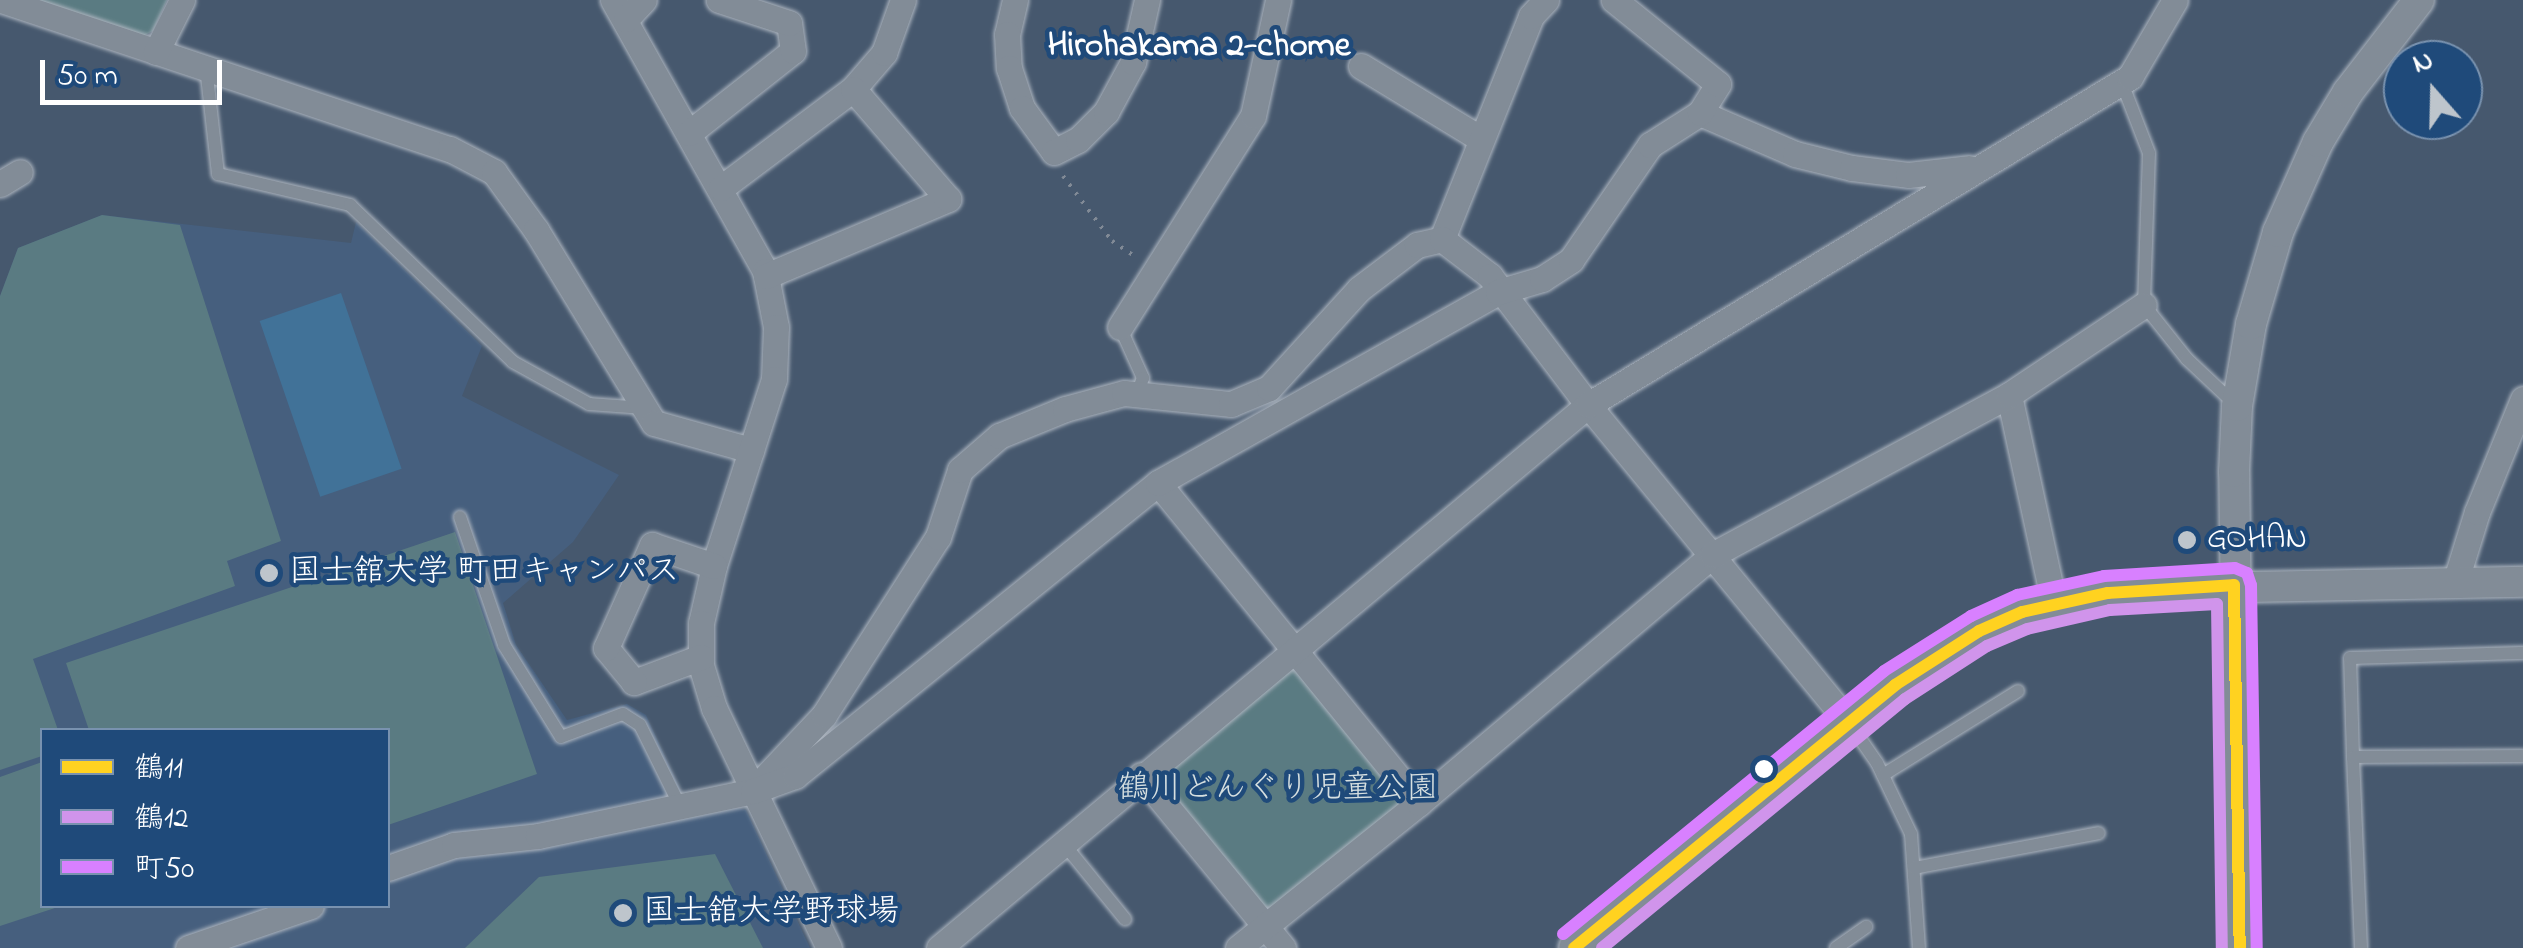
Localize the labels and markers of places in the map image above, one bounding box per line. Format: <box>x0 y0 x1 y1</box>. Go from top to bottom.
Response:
place label: GOHAN <box>2207 521 2307 559</box>
marker: GOHAN <box>2176 529 2198 551</box>
place label: 国士舘大学 町田キャンパス <box>289 554 681 592</box>
marker: 国士舘大学 町田キャンパス <box>258 562 280 584</box>
unlabelled marker <box>1754 759 1774 779</box>
place label: 国士舘大学野球場 <box>643 894 899 932</box>
marker: 国士舘大学野球場 <box>612 902 634 924</box>

